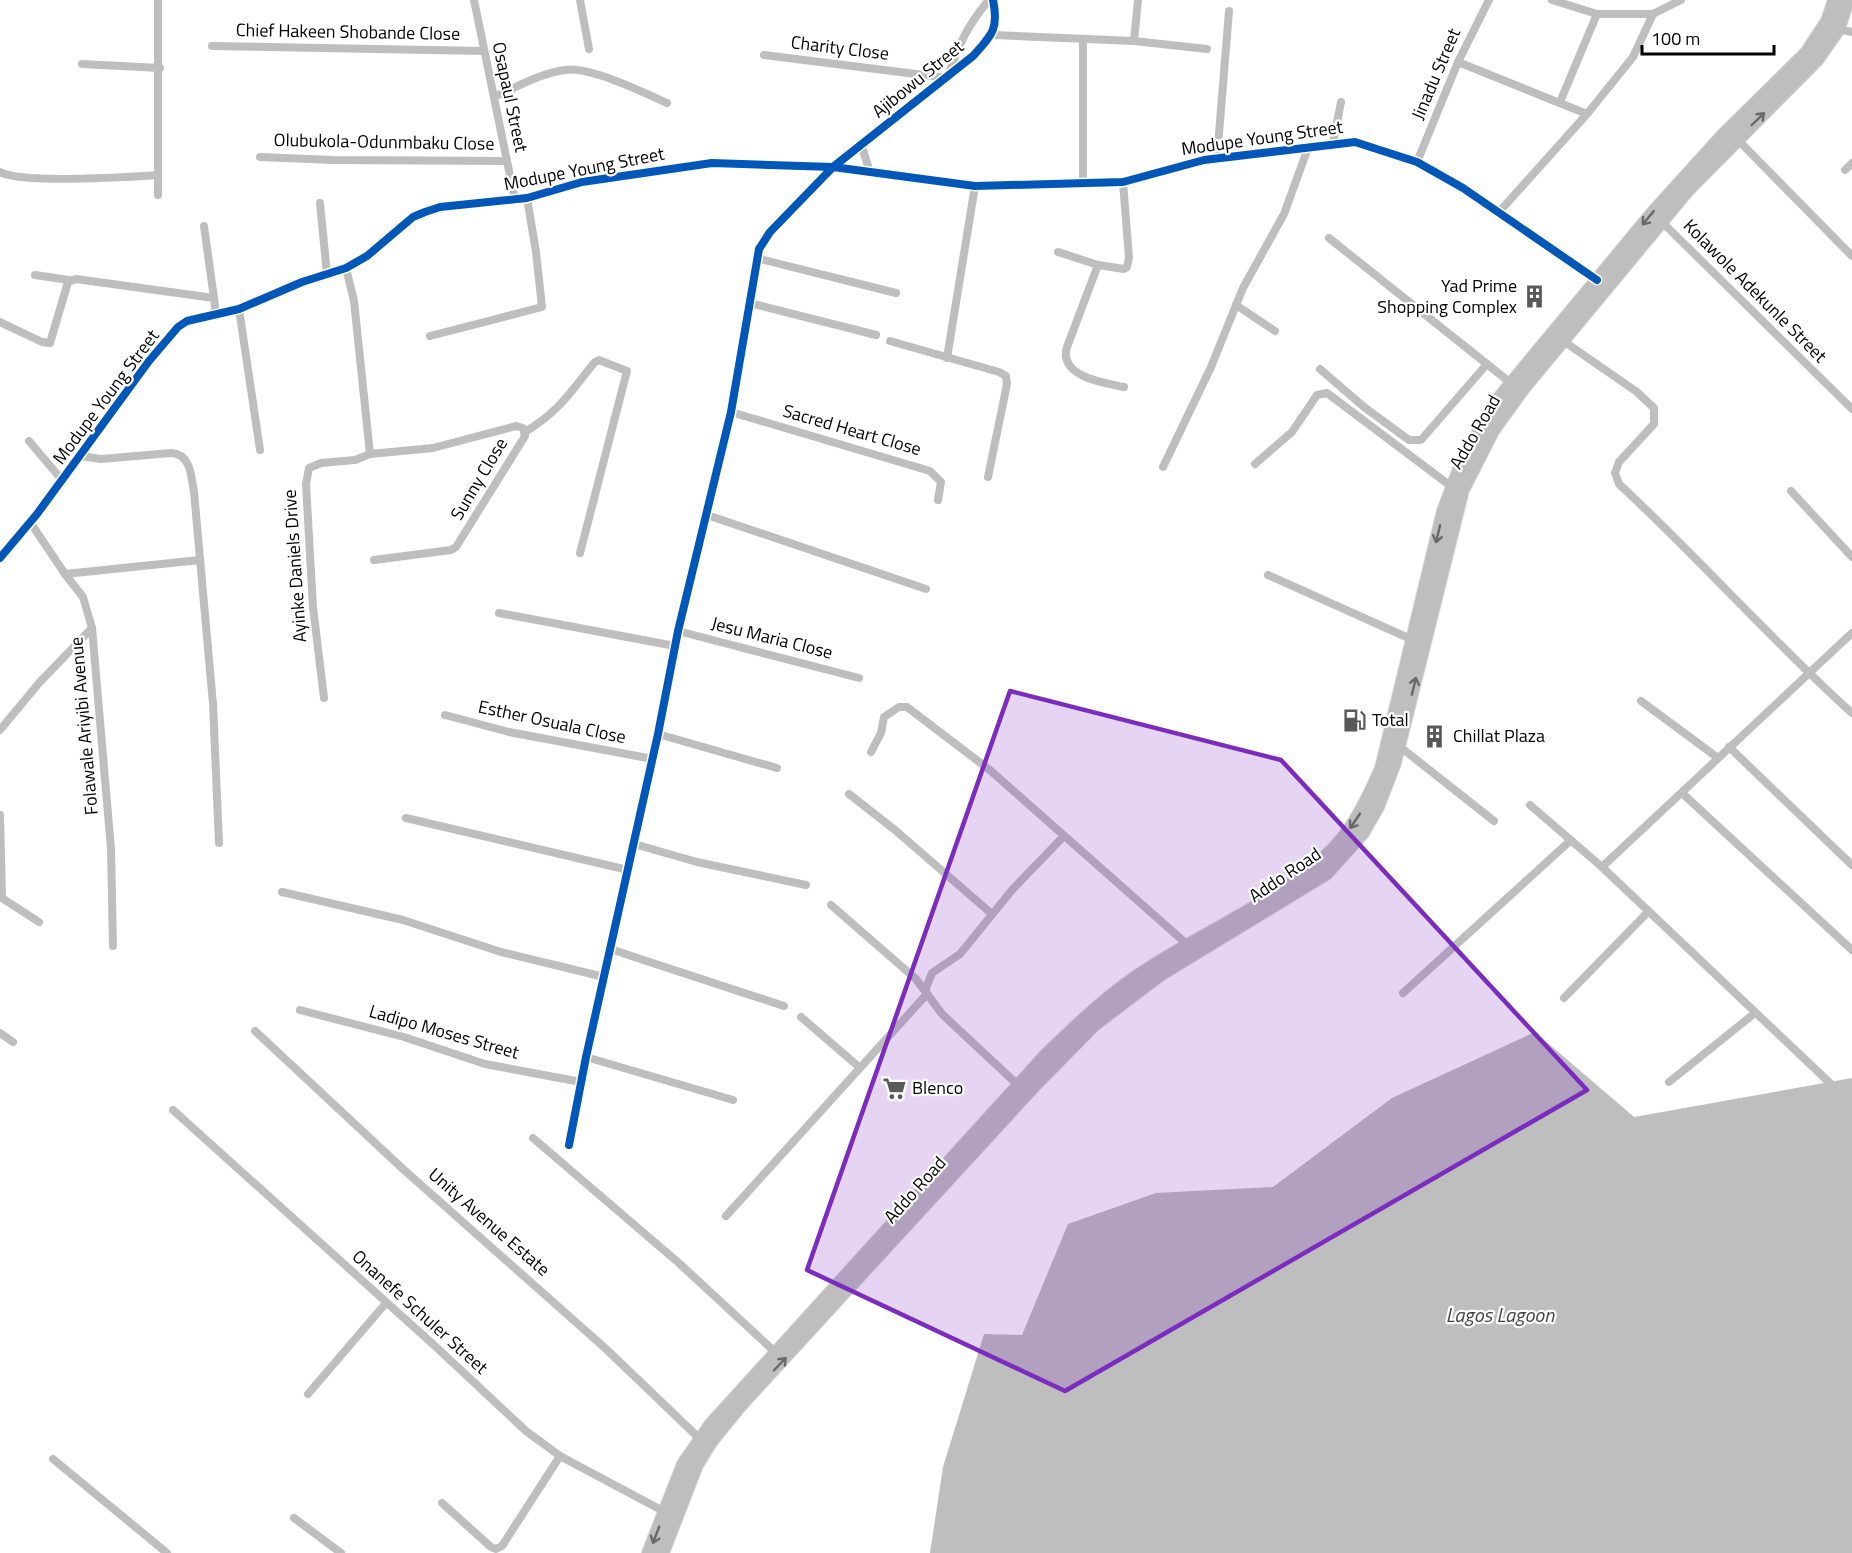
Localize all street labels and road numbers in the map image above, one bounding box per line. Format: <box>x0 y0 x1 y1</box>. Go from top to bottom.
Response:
street label: Chief Hakeen Shobande Close <box>236 16 460 47</box>
street label: Jinadu Street <box>1404 23 1467 124</box>
street label: Charity Close <box>790 28 891 67</box>
street label: Ajibowu Street <box>866 33 970 124</box>
street label: Osapaul Street <box>486 39 535 155</box>
street label: Modupe Young Street <box>1179 113 1345 162</box>
street label: Olubukola-Odunmbaku Close <box>273 126 495 157</box>
street label: Modupe Young Street <box>501 140 667 197</box>
street label: Kolawole Adekunle Street <box>1677 213 1834 369</box>
street label: Modupe Young Street <box>46 323 166 470</box>
street label: Addo Road <box>1442 389 1507 474</box>
street label: Sacred Heart Close <box>780 397 925 462</box>
street label: Sunny Close <box>443 432 514 525</box>
street label: Ayinke Daniels Drive <box>276 489 313 643</box>
street label: Jesu Maria Close <box>709 609 836 666</box>
street label: Folawale Ariyibi Avenue <box>62 636 105 816</box>
street label: Esther Osuala Close <box>476 693 629 750</box>
street label: Addo Road <box>1243 840 1326 909</box>
street label: Ladipo Moses Street <box>366 997 523 1066</box>
street label: Addo Road <box>877 1150 952 1229</box>
street label: Unity Avenue Estate <box>423 1161 556 1282</box>
street label: Onanefe Schuler Street <box>346 1243 495 1381</box>

